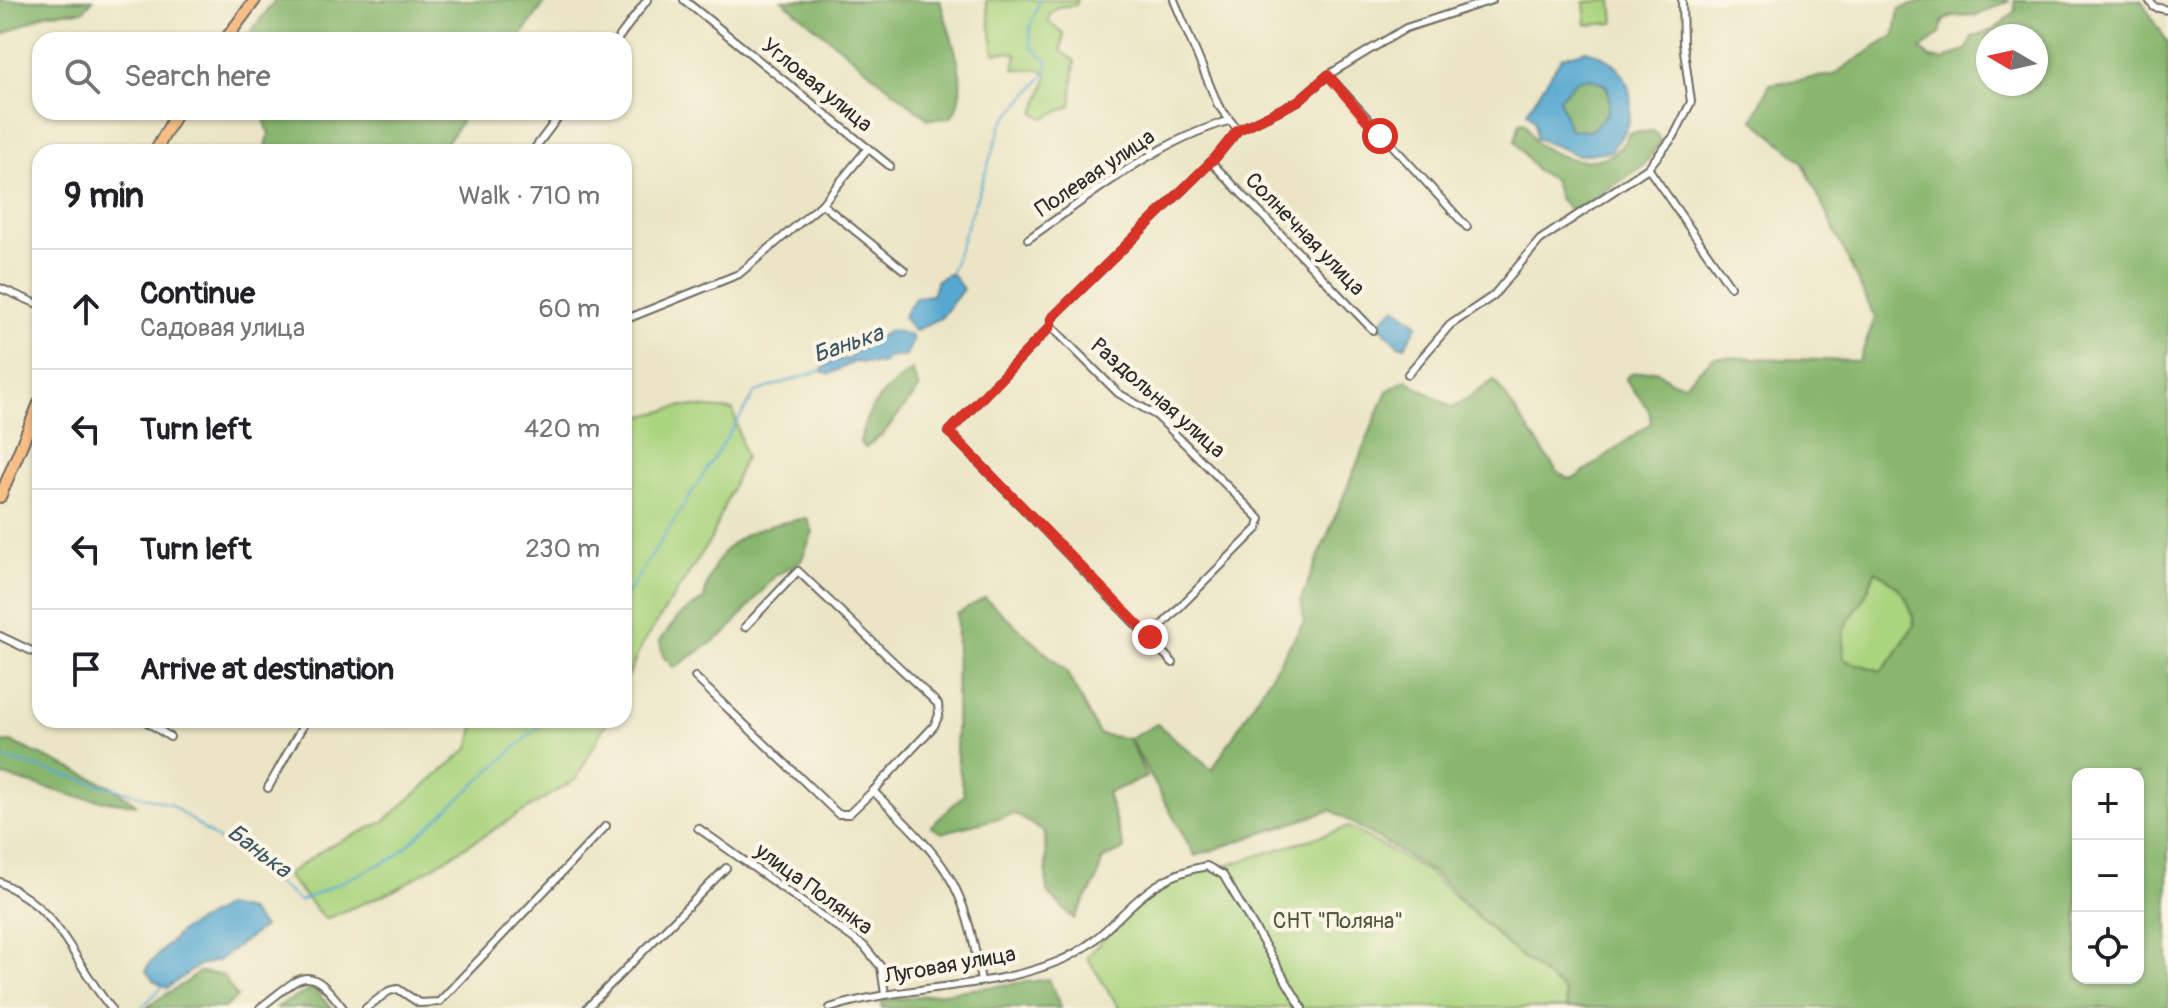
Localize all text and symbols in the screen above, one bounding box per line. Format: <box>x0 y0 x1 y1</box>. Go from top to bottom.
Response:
north arrow <box>1976 24 2048 96</box>
search box <box>32 32 632 120</box>
street label: Угловая улица <box>756 32 878 138</box>
icon: search <box>60 54 104 98</box>
text: Search here <box>124 58 271 95</box>
route start <box>1362 118 1398 154</box>
street label: Полевая улица <box>1030 123 1160 223</box>
street label: Солнечная улица <box>1239 166 1371 302</box>
text: 9 min <box>64 175 144 218</box>
text: Walk · 710 m <box>459 180 600 212</box>
text: Continue <box>140 275 255 312</box>
icon: ahead <box>64 287 108 331</box>
text: 60 m <box>538 293 600 325</box>
text: Садовая улица <box>140 312 305 344</box>
water label: Банька <box>809 318 889 369</box>
street label: Раздольная улица <box>1085 332 1231 464</box>
icon: left <box>64 407 108 451</box>
text: Turn left <box>140 411 251 448</box>
text: 420 m <box>524 413 600 445</box>
icon: left <box>64 527 108 571</box>
text: Turn left <box>140 531 251 568</box>
text: 230 m <box>525 533 600 565</box>
route end <box>1132 619 1168 655</box>
icon: arrive <box>64 647 108 691</box>
text: Arrive at destination <box>140 651 394 688</box>
map controls <box>2072 768 2144 984</box>
button: + <box>2072 768 2144 840</box>
water label: Банька <box>221 818 298 885</box>
street label: улица Полянка <box>749 836 878 941</box>
button: − <box>2072 840 2144 912</box>
park label: СНТ "Поляна" <box>1273 907 1403 935</box>
button: locate <box>2072 912 2144 984</box>
street label: Луговая улица <box>881 940 1018 990</box>

